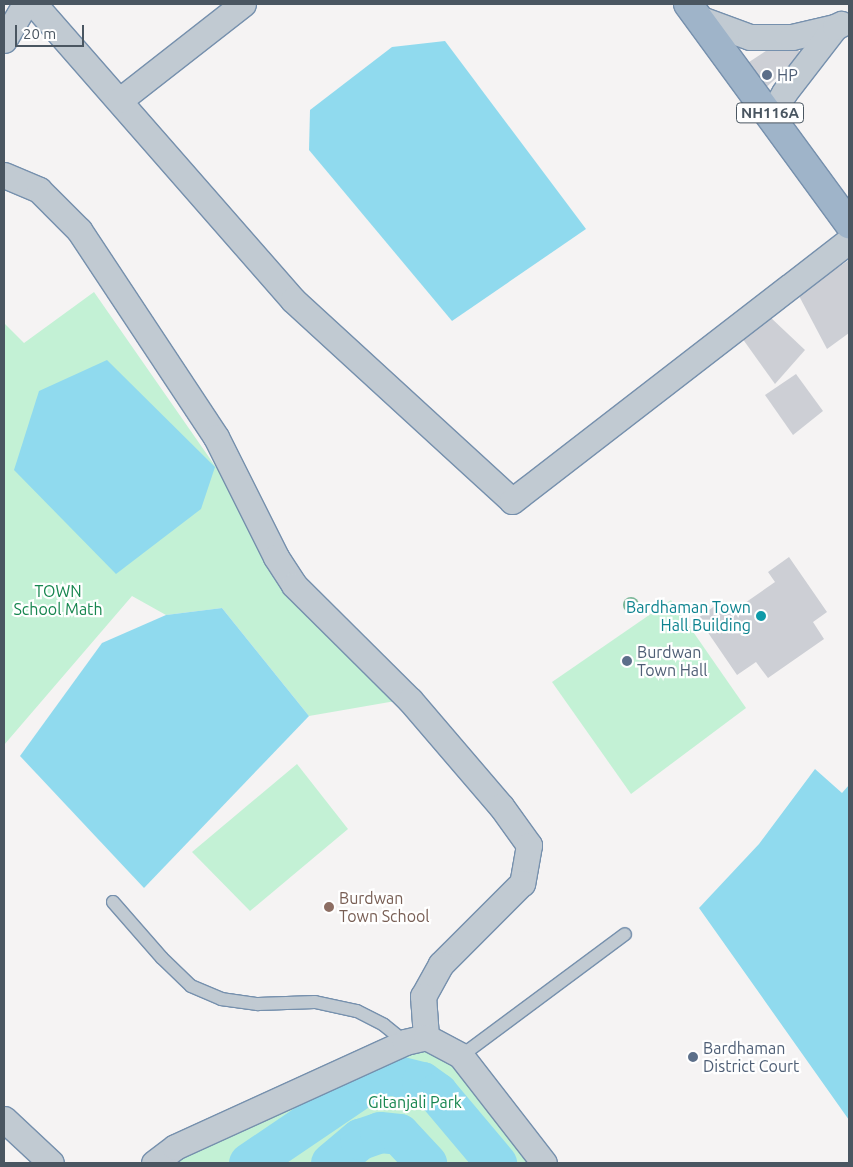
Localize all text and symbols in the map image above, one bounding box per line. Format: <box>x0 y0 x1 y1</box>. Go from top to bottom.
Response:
scale bar <box>18 15 86 47</box>
text: 20 m <box>23 25 56 42</box>
place label: HP <box>777 65 798 85</box>
marker: HP <box>761 69 773 81</box>
road number: NH116A <box>735 100 805 126</box>
park label: TOWN School Math <box>13 581 103 619</box>
place label: Bardhaman Town Hall Building <box>626 597 751 635</box>
marker: Bardhaman Town Hall Building <box>755 610 767 622</box>
place label: Burdwan Town Hall <box>637 642 707 680</box>
marker: Burdwan Town Hall <box>621 655 633 667</box>
place label: Burdwan Town School <box>339 888 430 926</box>
marker: Burdwan Town School <box>323 901 335 913</box>
place label: Bardhaman District Court <box>703 1038 799 1076</box>
marker: Bardhaman District Court <box>687 1051 699 1063</box>
park label: Gitanjali Park <box>368 1092 462 1112</box>

